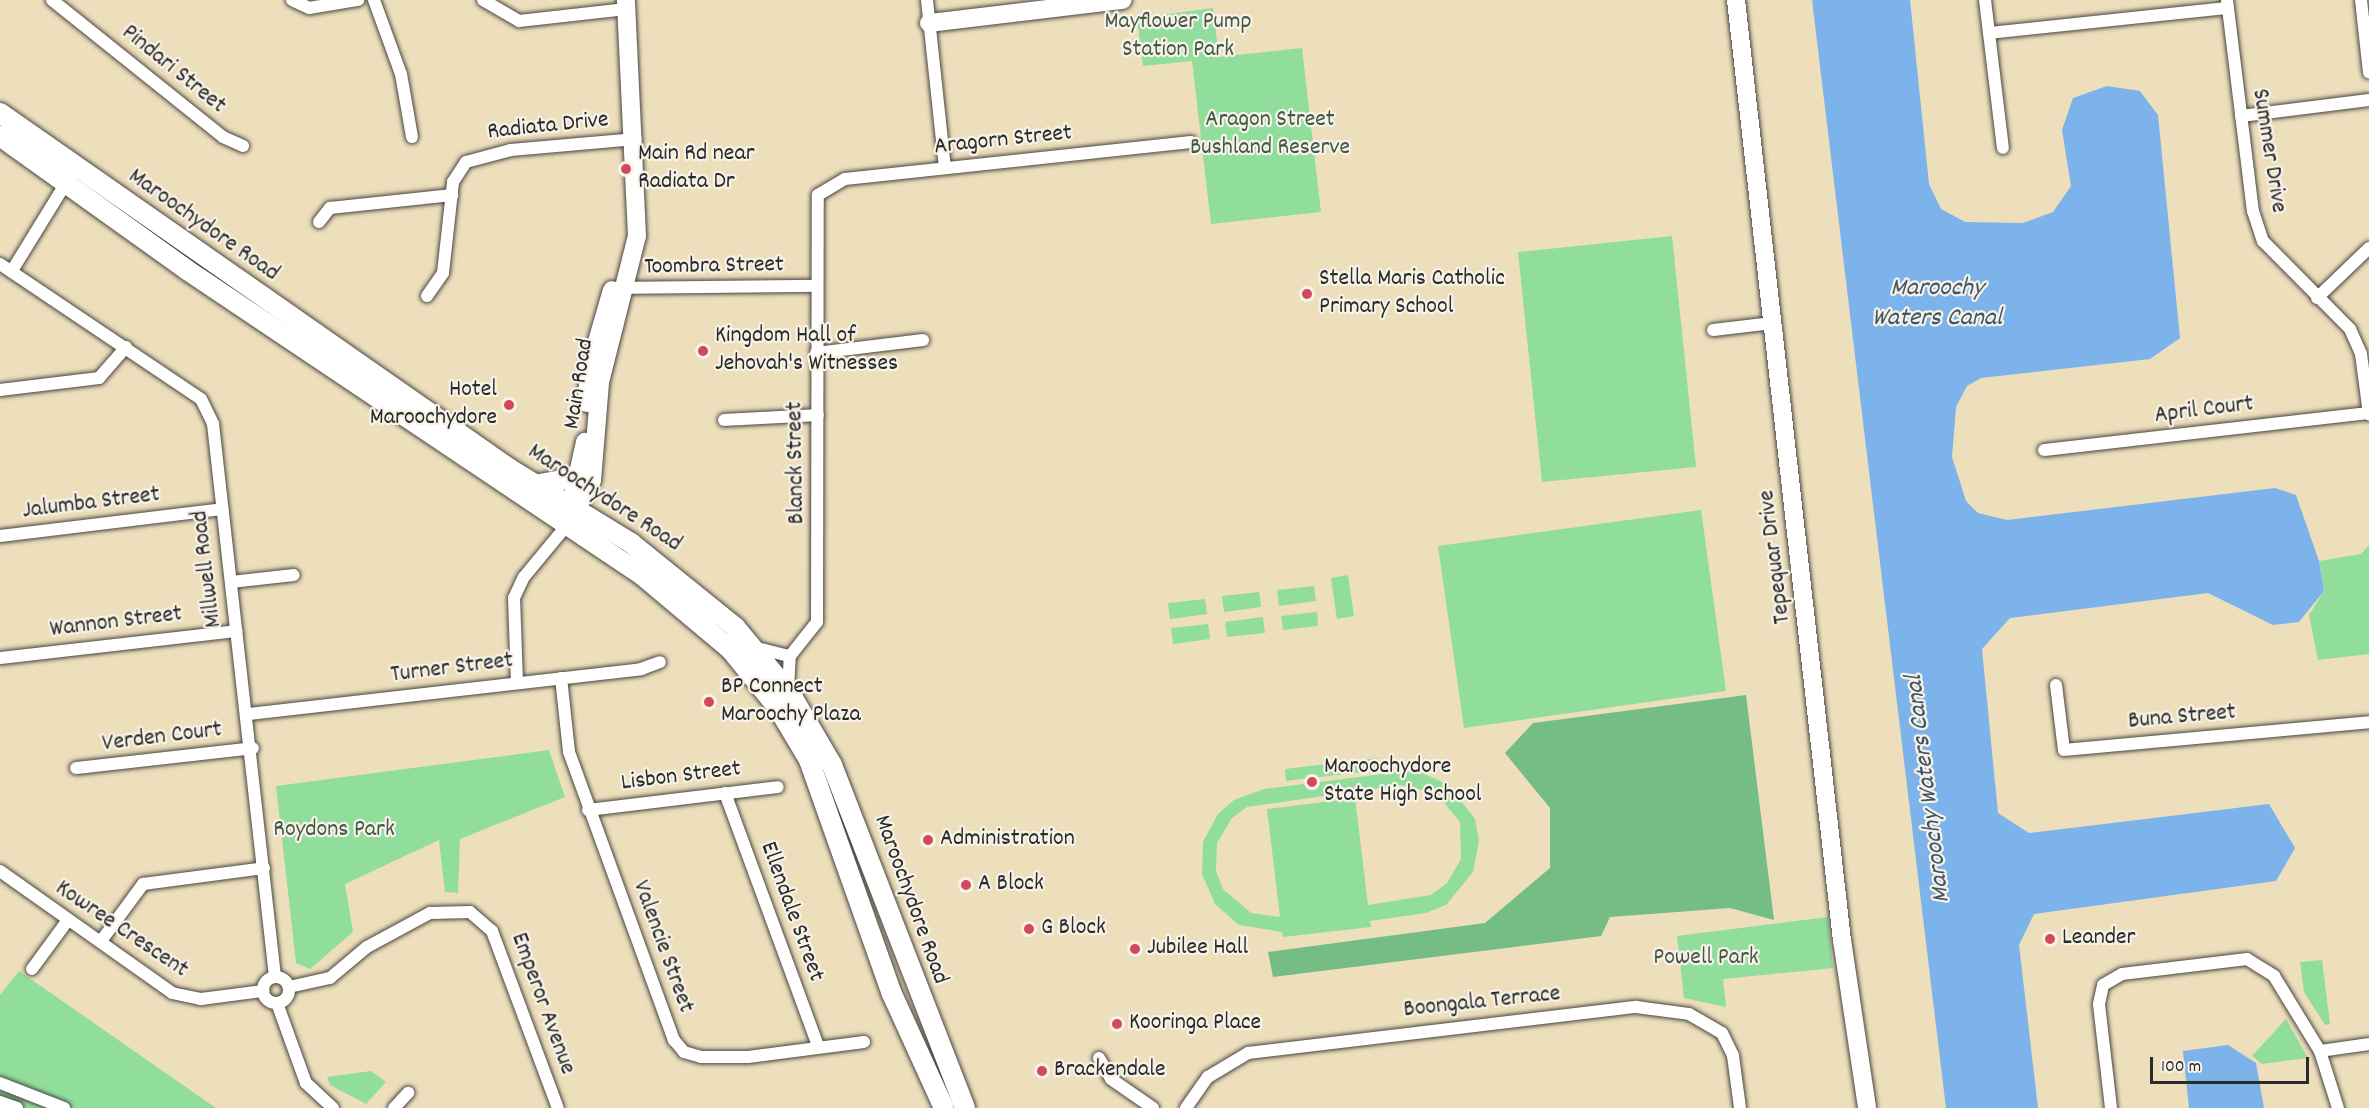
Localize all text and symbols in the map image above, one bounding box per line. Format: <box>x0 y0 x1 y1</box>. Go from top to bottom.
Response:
park label: Mayflower Pump Station Park <box>1105 9 1251 65</box>
street label: Pindari Street <box>115 19 231 121</box>
street label: Summer Drive <box>2244 87 2292 215</box>
street label: Radiata Drive <box>486 106 610 148</box>
park label: Aragon Street Bushland Reserve <box>1190 107 1350 163</box>
street label: Aragorn Street <box>933 119 1073 163</box>
place label: Main Rd near Radiata Dr <box>638 141 755 197</box>
marker: Main Rd near Radiata Dr <box>619 162 633 176</box>
street label: Maroochydore Road <box>122 163 284 289</box>
street label: Toombra Street <box>644 251 784 283</box>
place label: Stella Maris Catholic Primary School <box>1319 266 1505 322</box>
water label: Maroochy Waters Canal <box>1872 273 2002 334</box>
marker: Stella Maris Catholic Primary School <box>1300 287 1314 301</box>
place label: Kingdom Hall of Jehovah's Witnesses <box>715 323 898 379</box>
street label: Main Road <box>559 337 601 431</box>
marker: Kingdom Hall of Jehovah's Witnesses <box>696 344 710 358</box>
place label: Hotel Maroochydore <box>370 377 497 433</box>
street label: April Court <box>2153 391 2255 431</box>
marker: Hotel Maroochydore <box>502 398 516 412</box>
street label: Blanck Street <box>782 401 812 525</box>
street label: Maroochydore Road <box>522 439 686 559</box>
street label: Jalumba Street <box>21 481 161 527</box>
street label: Tepequar Drive <box>1753 488 1799 626</box>
street label: Millwell Road <box>187 509 229 629</box>
street label: Wannon Street <box>48 601 184 645</box>
street label: Turner Street <box>389 647 515 691</box>
water label: Maroochy Waters Canal <box>1900 673 1958 905</box>
place label: BP Connect Maroochy Plaza <box>721 674 861 730</box>
marker: BP Connect Maroochy Plaza <box>702 695 716 709</box>
street label: Buna Street <box>2127 699 2237 737</box>
street label: Verden Court <box>101 716 223 760</box>
place label: Maroochydore State High School <box>1324 754 1482 810</box>
street label: Lisbon Street <box>620 755 742 799</box>
marker: Maroochydore State High School <box>1305 775 1319 789</box>
street label: Maroochydore Road <box>866 812 954 988</box>
park label: Roydons Park <box>273 817 395 845</box>
place label: Administration <box>940 826 1075 854</box>
marker: Administration <box>921 833 935 847</box>
street label: Ellendale Street <box>752 838 830 986</box>
place label: A Block <box>978 871 1044 899</box>
street label: Kowree Crescent <box>49 875 193 985</box>
street label: Valencie Street <box>625 877 699 1017</box>
marker: A Block <box>959 878 973 892</box>
place label: G Block <box>1041 915 1106 943</box>
marker: G Block <box>1022 922 1036 936</box>
place label: Leander <box>2062 925 2135 953</box>
street label: Emperor Avenue <box>503 929 581 1079</box>
marker: Leander <box>2043 932 2057 946</box>
place label: Jubilee Hall <box>1147 935 1248 963</box>
marker: Jubilee Hall <box>1128 942 1142 956</box>
park label: Powell Park <box>1653 945 1759 973</box>
street label: Boongala Terrace <box>1402 980 1562 1026</box>
place label: Kooringa Place <box>1129 1010 1261 1038</box>
marker: Kooringa Place <box>1110 1017 1124 1031</box>
scale bar <box>2153 1045 2312 1083</box>
text: 100 m <box>2161 1055 2201 1080</box>
place label: Brackendale <box>1054 1057 1165 1085</box>
marker: Brackendale <box>1035 1064 1049 1078</box>

